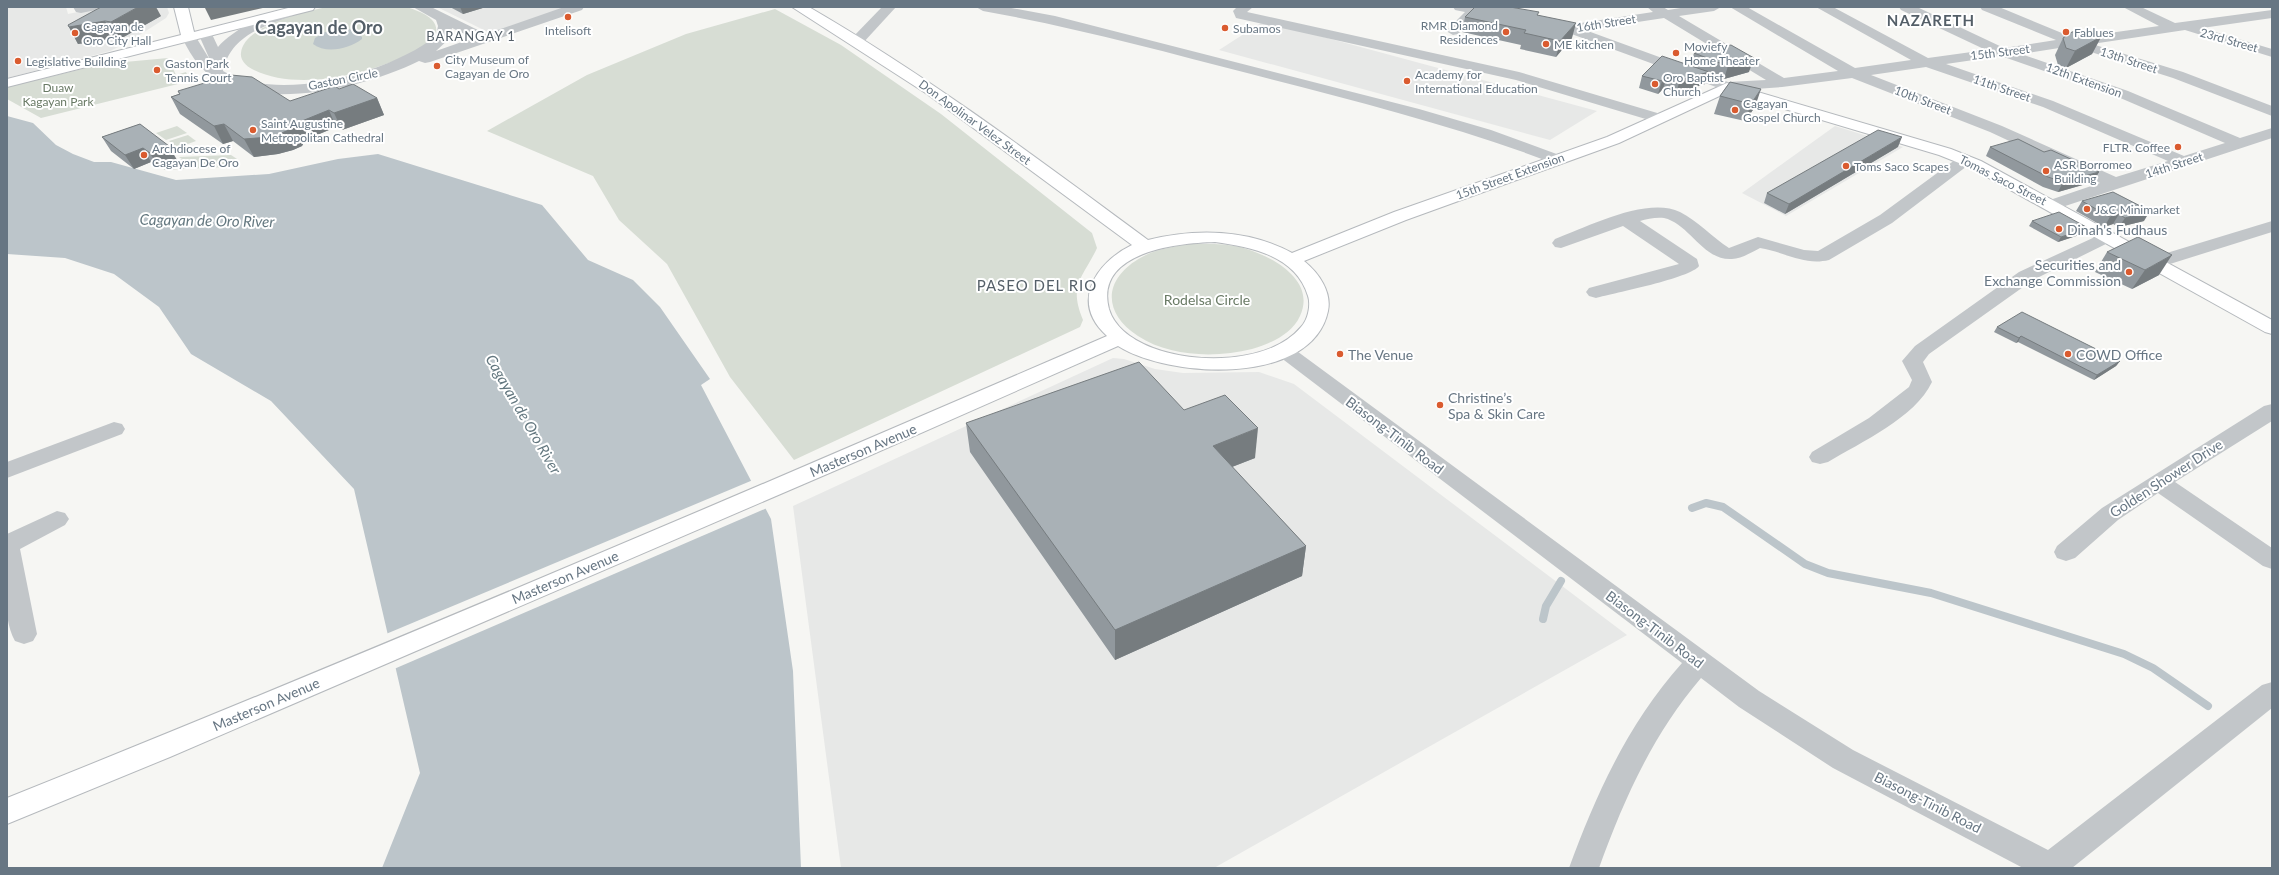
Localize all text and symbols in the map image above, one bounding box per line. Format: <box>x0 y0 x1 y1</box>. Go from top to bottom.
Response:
street label: 16th Street <box>1575 11 1637 35</box>
district label: NAZARETH <box>1887 11 1975 29</box>
marker: Intelisoft <box>563 12 573 22</box>
district label: Cagayan de Oro <box>255 16 383 38</box>
place label: RMR Diamond Residences <box>1421 18 1498 47</box>
place label: Cagayan de Oro City Hall <box>83 19 151 48</box>
place label: Subamos <box>1233 21 1281 36</box>
place label: Intelisoft <box>545 23 592 38</box>
marker: Subamos <box>1220 23 1230 33</box>
place label: Fablues <box>2074 25 2114 40</box>
street label: 23rd Street <box>2198 25 2260 56</box>
marker: RMR Diamond Residences <box>1501 27 1511 37</box>
marker: Fablues <box>2061 27 2071 37</box>
marker: Cagayan de Oro City Hall <box>70 28 80 38</box>
district label: BARANGAY 1 <box>426 28 516 44</box>
place label: ME kitchen <box>1554 37 1614 52</box>
marker: ME kitchen <box>1541 39 1551 49</box>
place label: Moviefy Home Theater <box>1684 39 1760 68</box>
street label: 15th Street <box>1970 41 2031 63</box>
street label: 13th Street <box>2098 44 2160 77</box>
marker: Moviefy Home Theater <box>1671 48 1681 58</box>
place label: City Museum of Cagayan de Oro <box>445 52 530 81</box>
place label: Legislative Building <box>26 54 127 69</box>
marker: Legislative Building <box>13 56 23 66</box>
place label: Gaston Park Tennis Court <box>165 56 232 85</box>
street label: 12th Extension <box>2044 59 2124 101</box>
marker: City Museum of Cagayan de Oro <box>432 61 442 71</box>
marker: Gaston Park Tennis Court <box>152 65 162 75</box>
street label: Gaston Circle <box>307 65 379 93</box>
place label: Academy for International Education <box>1415 67 1538 96</box>
place label: Oro Baptist Church <box>1663 70 1724 99</box>
street label: 11th Street <box>1971 71 2033 105</box>
street label: Don Apolinar Velez Street <box>916 76 1034 168</box>
marker: Academy for International Education <box>1402 76 1412 86</box>
marker: Oro Baptist Church <box>1650 79 1660 89</box>
park label: Duaw Kagayan Park <box>22 80 94 109</box>
street label: 10th Street <box>1892 82 1954 118</box>
place label: Cagayan Gospel Church <box>1743 96 1821 125</box>
marker: Cagayan Gospel Church <box>1730 105 1740 115</box>
place label: Saint Augustine Metropolitan Cathedral <box>261 116 384 145</box>
marker: Saint Augustine Metropolitan Cathedral <box>248 125 258 135</box>
place label: FLTR. Coffee <box>2103 140 2170 155</box>
place label: Archdiocese of Cagayan De Oro <box>152 141 239 170</box>
marker: FLTR. Coffee <box>2173 142 2183 152</box>
street label: 14th Street <box>2143 148 2205 181</box>
street label: 15th Street Extension <box>1454 149 1566 203</box>
marker: Archdiocese of Cagayan De Oro <box>139 150 149 160</box>
street label: Tomas Saco Street <box>1957 152 2050 209</box>
place label: ASR Borromeo Building <box>2054 157 2132 186</box>
place label: Toms Saco Scapes <box>1854 159 1949 174</box>
marker: Toms Saco Scapes <box>1841 161 1851 171</box>
marker: ASR Borromeo Building <box>2041 166 2051 176</box>
place label: J&C Minimarket <box>2095 202 2180 217</box>
marker: J&C Minimarket <box>2082 204 2092 214</box>
water label: Cagayan de Oro River <box>139 210 275 230</box>
place label: Dinah's Fudhaus <box>2067 221 2167 238</box>
marker: Dinah's Fudhaus <box>2054 224 2064 234</box>
place label: Securities and Exchange Commission <box>1984 256 2121 289</box>
marker: Securities and Exchange Commission <box>2124 267 2134 277</box>
district label: PASEO DEL RIO <box>977 276 1097 294</box>
park label: Rodelsa Circle <box>1164 291 1250 308</box>
place label: The Venue <box>1348 346 1413 363</box>
place label: COWD Office <box>2076 346 2162 363</box>
marker: The Venue <box>1335 349 1345 359</box>
marker: COWD Office <box>2063 349 2073 359</box>
water label: Cagayan de Oro River <box>482 351 566 478</box>
place label: Christine’s Spa & Skin Care <box>1448 389 1545 422</box>
street label: Biasong-Tinib Road <box>1343 393 1447 477</box>
marker: Christine’s Spa & Skin Care <box>1435 400 1445 410</box>
street label: Masterson Avenue <box>807 420 919 480</box>
street label: Golden Shower Drive <box>2106 435 2226 521</box>
street label: Masterson Avenue <box>509 547 621 607</box>
street label: Biasong-Tinib Road <box>1603 587 1707 671</box>
street label: Masterson Avenue <box>210 674 322 734</box>
street label: Biasong-Tinib Road <box>1872 768 1984 836</box>

